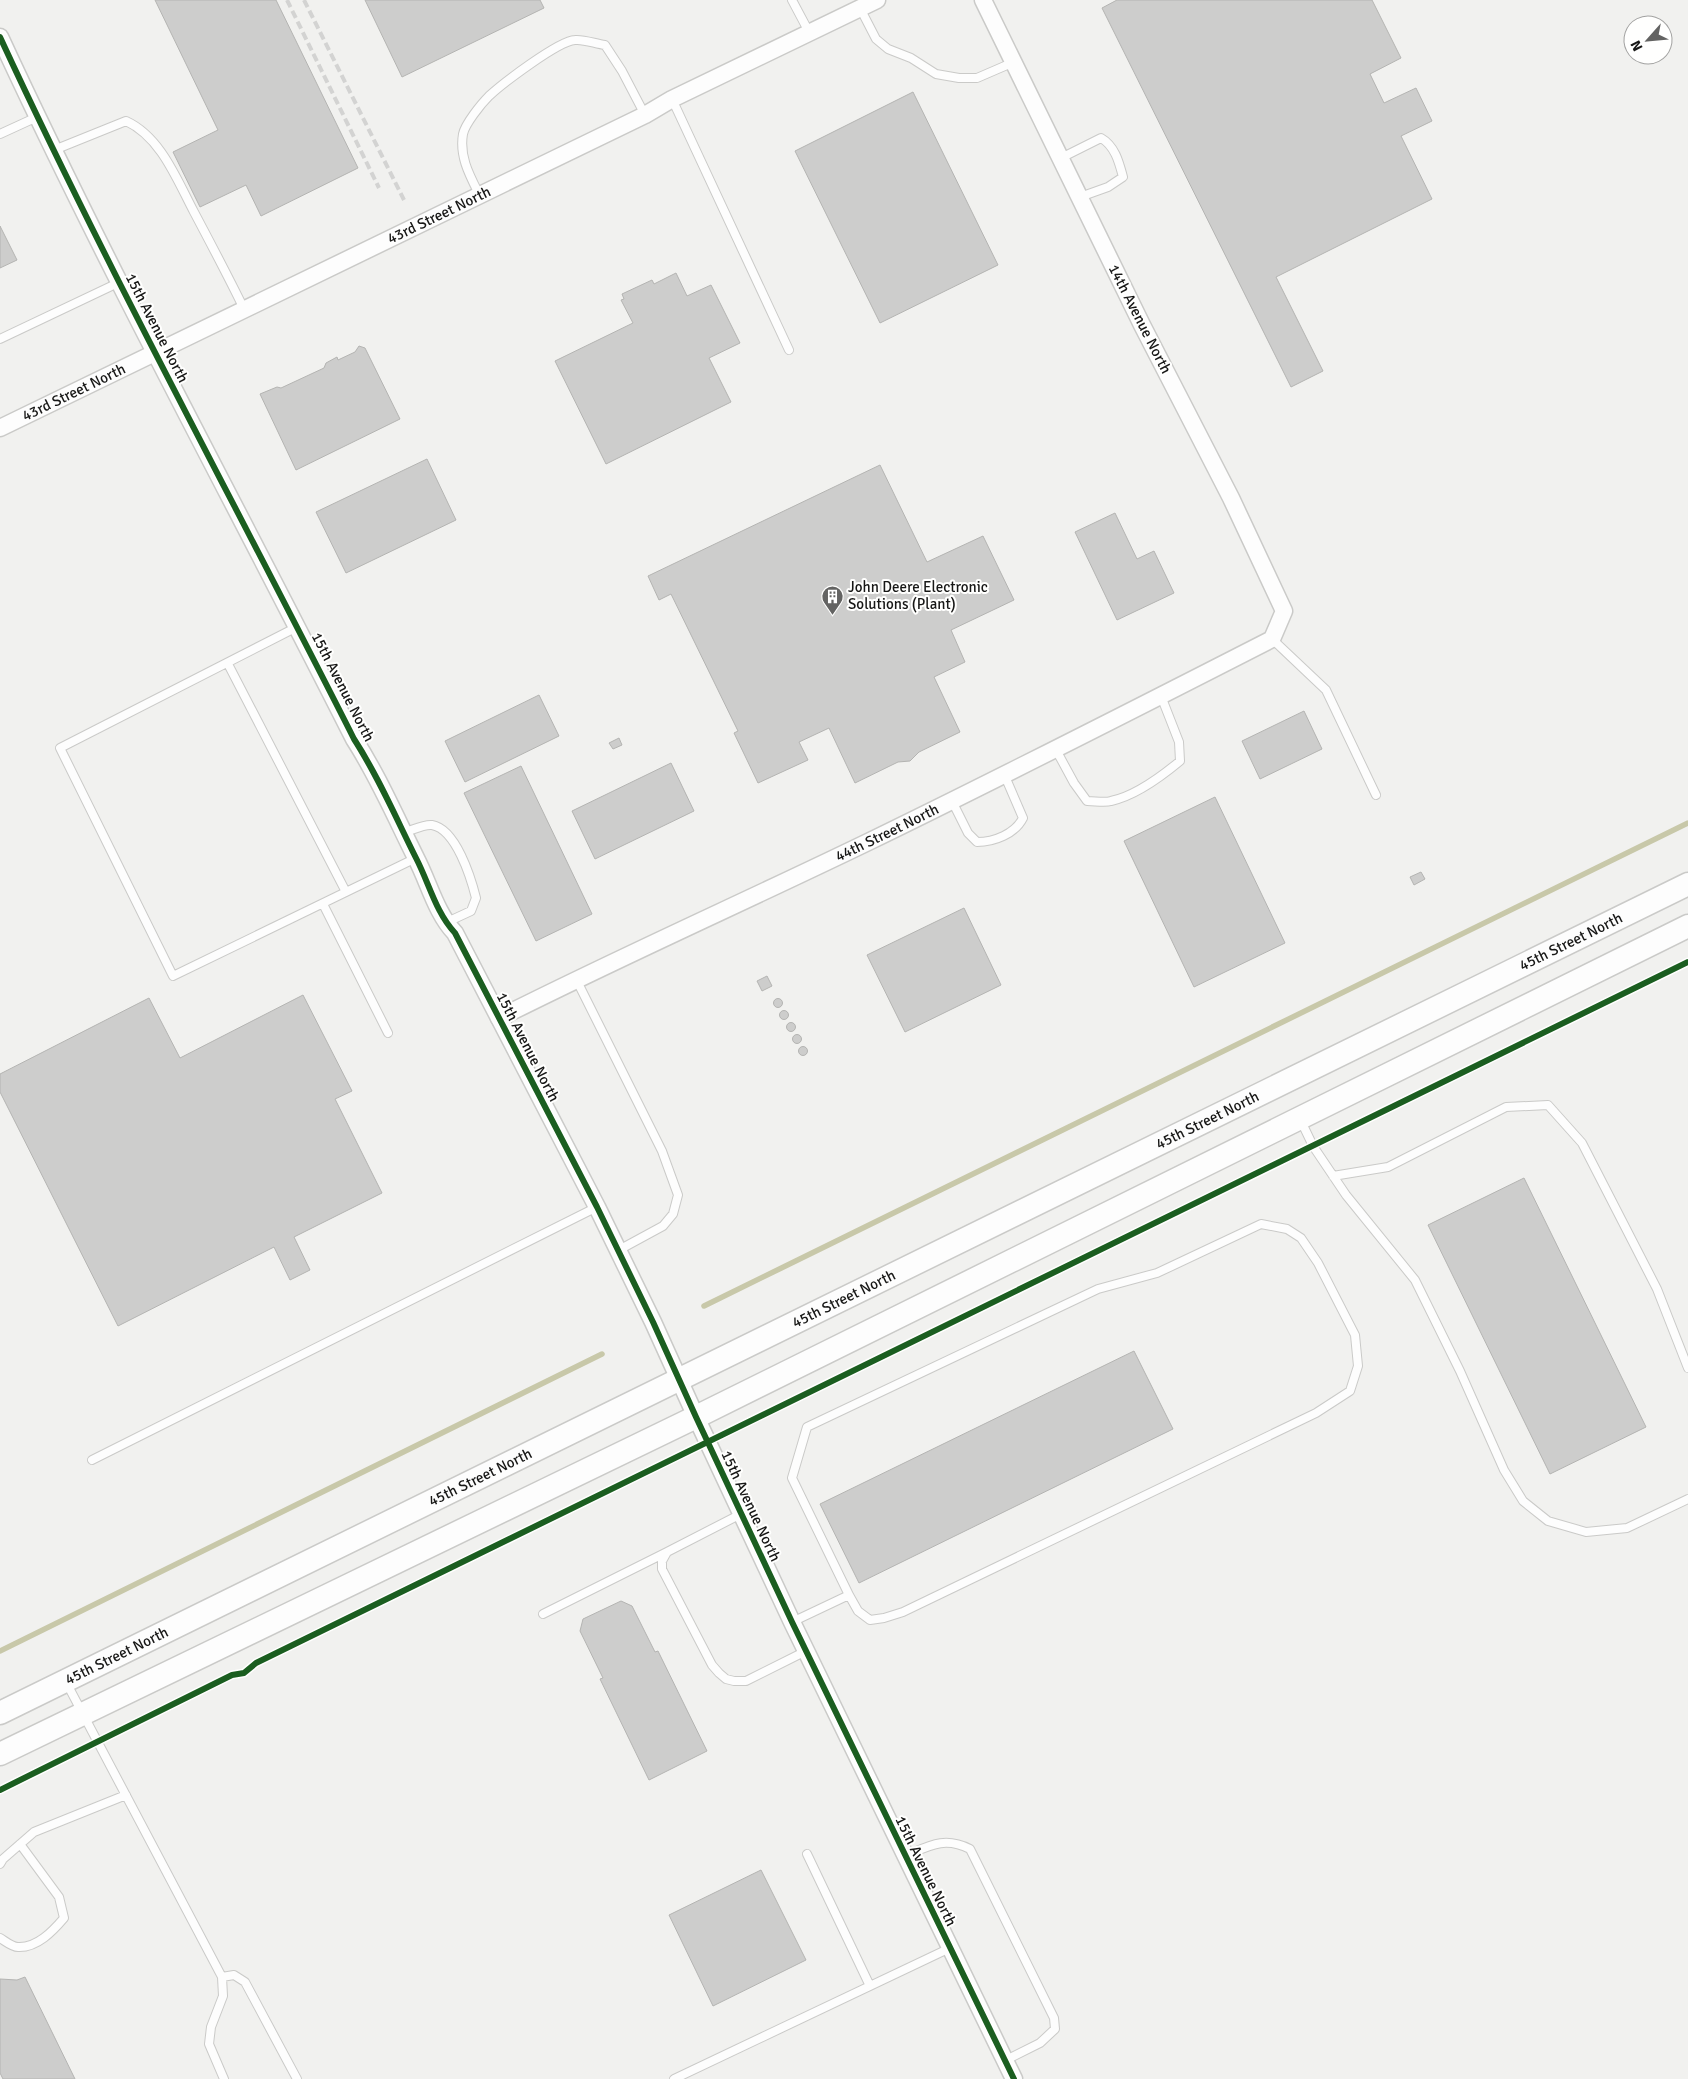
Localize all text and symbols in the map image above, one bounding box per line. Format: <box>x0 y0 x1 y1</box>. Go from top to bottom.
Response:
north arrow <box>1623 15 1673 65</box>
text: N <box>1627 37 1647 54</box>
street label: 43rd Street North <box>384 182 494 248</box>
street label: 14th Avenue North <box>1105 261 1175 377</box>
street label: 15th Avenue North <box>122 270 192 386</box>
street label: 43rd Street North <box>19 360 128 425</box>
place label: John Deere Electronic Solutions (Plant) <box>848 578 988 613</box>
building icon: John Deere Electronic Solutions (Plant) <box>820 584 844 615</box>
street label: 15th Avenue North <box>308 629 378 745</box>
street label: 44th Street North <box>832 800 942 865</box>
street label: 45th Street North <box>1516 909 1625 974</box>
street label: 15th Avenue North <box>493 989 563 1105</box>
street label: 45th Street North <box>1153 1087 1262 1153</box>
street label: 45th Street North <box>789 1266 898 1332</box>
street label: 45th Street North <box>426 1444 535 1510</box>
street label: 15th Avenue North <box>717 1448 785 1564</box>
street label: 45th Street North <box>62 1623 171 1689</box>
street label: 15th Avenue North <box>892 1813 960 1929</box>

